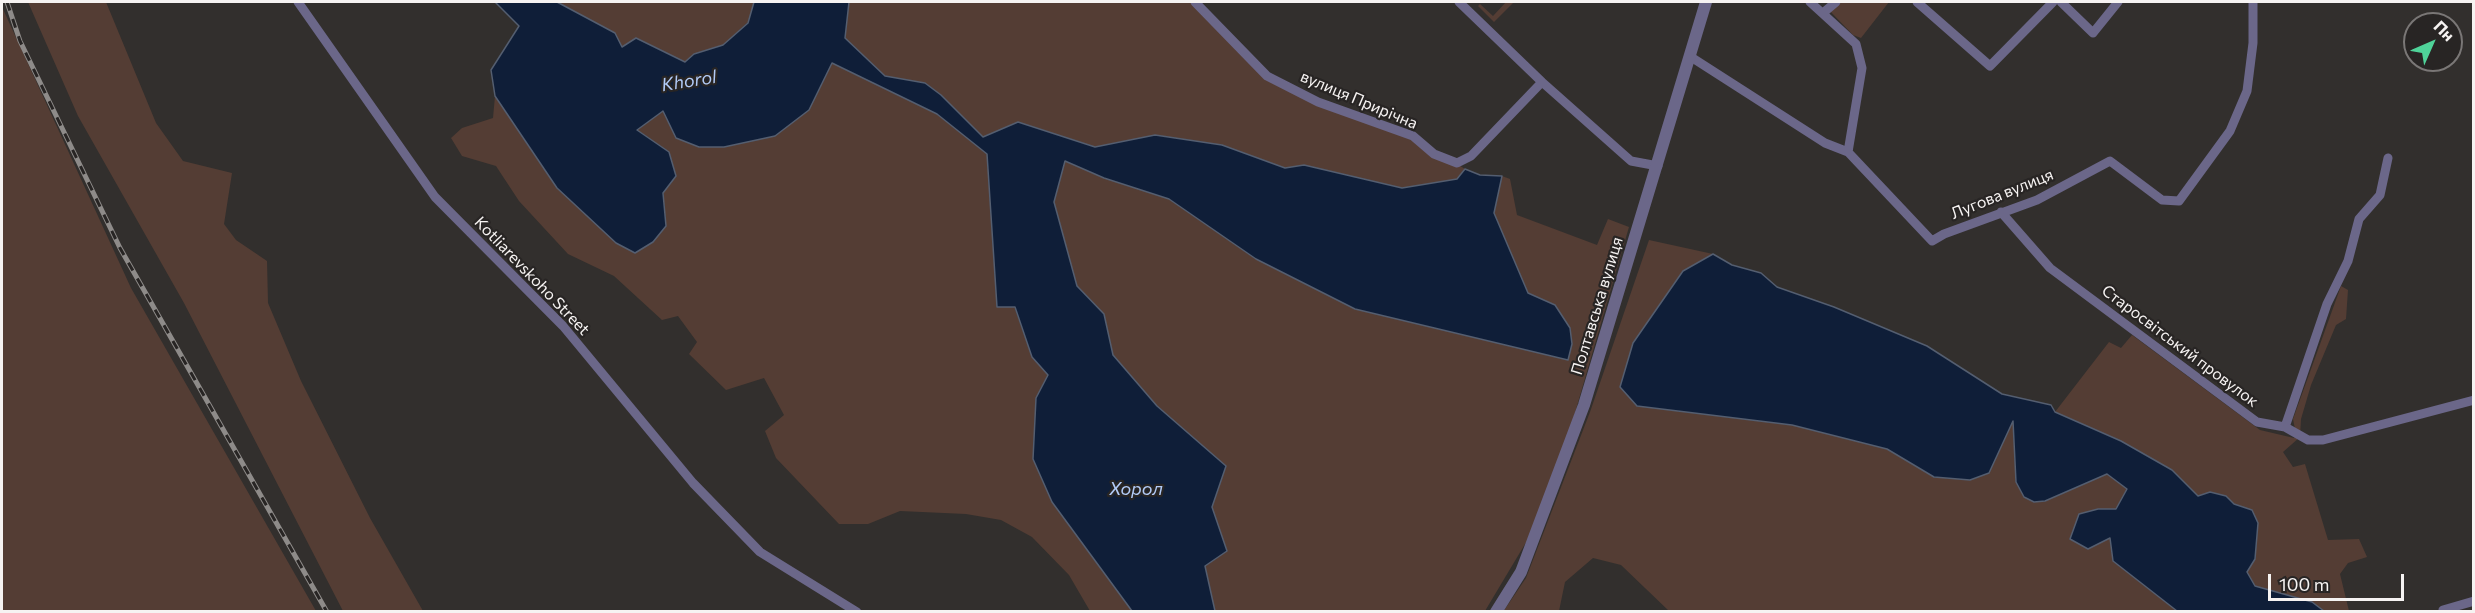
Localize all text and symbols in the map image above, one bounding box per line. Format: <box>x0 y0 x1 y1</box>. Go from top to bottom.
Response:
north arrow <box>2403 12 2463 72</box>
text: Пн <box>2430 16 2459 45</box>
water label: Khorol <box>660 66 718 96</box>
street label: вулиця Прирічна <box>1298 67 1420 133</box>
street label: Лугова вулиця <box>1948 165 2056 223</box>
street label: Kotliarevskoho Street <box>470 213 594 339</box>
street label: Полтавська вулиця <box>1567 235 1627 377</box>
street label: Старосвітський провулок <box>2098 281 2262 411</box>
water label: Хорол <box>1109 478 1163 500</box>
scale bar <box>2271 562 2408 600</box>
text: 100 m <box>2279 573 2329 595</box>

